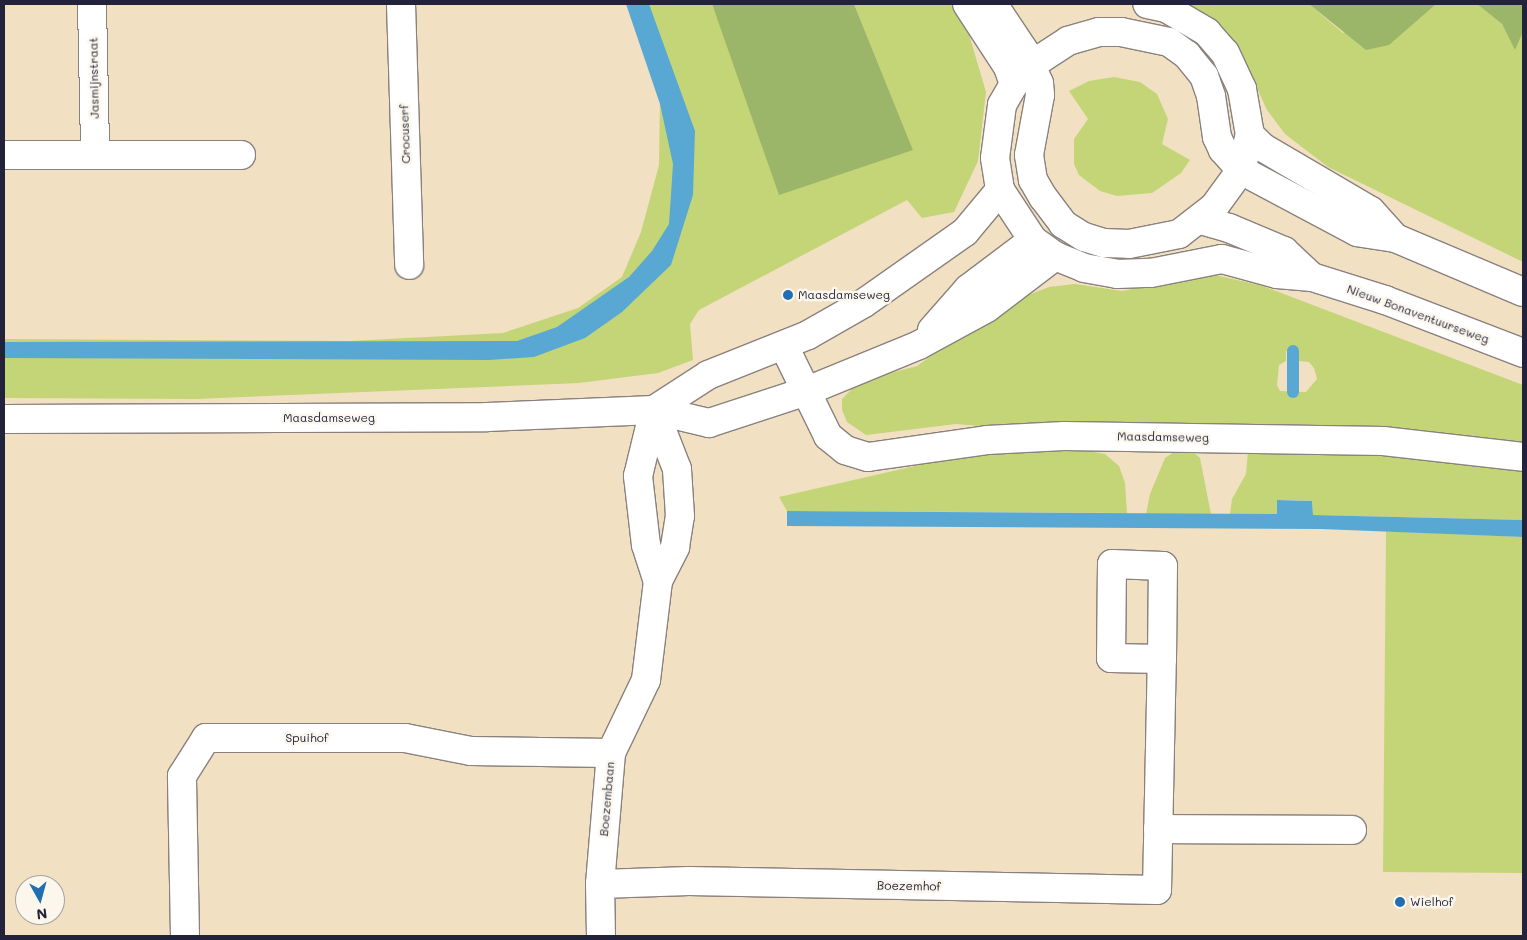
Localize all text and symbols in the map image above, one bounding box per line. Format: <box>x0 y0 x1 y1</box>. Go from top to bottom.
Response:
street label: Jasmijnstraat <box>86 37 102 119</box>
street label: Crocuserf <box>397 104 413 164</box>
street label: Nieuw Bonaventuurseweg <box>1345 282 1491 346</box>
place label: Maasdamseweg <box>798 288 890 302</box>
marker: Maasdamseweg <box>782 289 794 301</box>
street label: Maasdamseweg <box>283 411 375 425</box>
street label: Maasdamseweg <box>1117 429 1209 445</box>
street label: Spuihof <box>286 731 328 745</box>
street label: Boezembaan <box>597 761 617 837</box>
north arrow <box>15 875 65 925</box>
street label: Boezemhof <box>877 878 941 894</box>
place label: Wielhof <box>1410 895 1453 909</box>
marker: Wielhof <box>1394 896 1406 908</box>
text: N <box>35 904 48 924</box>

